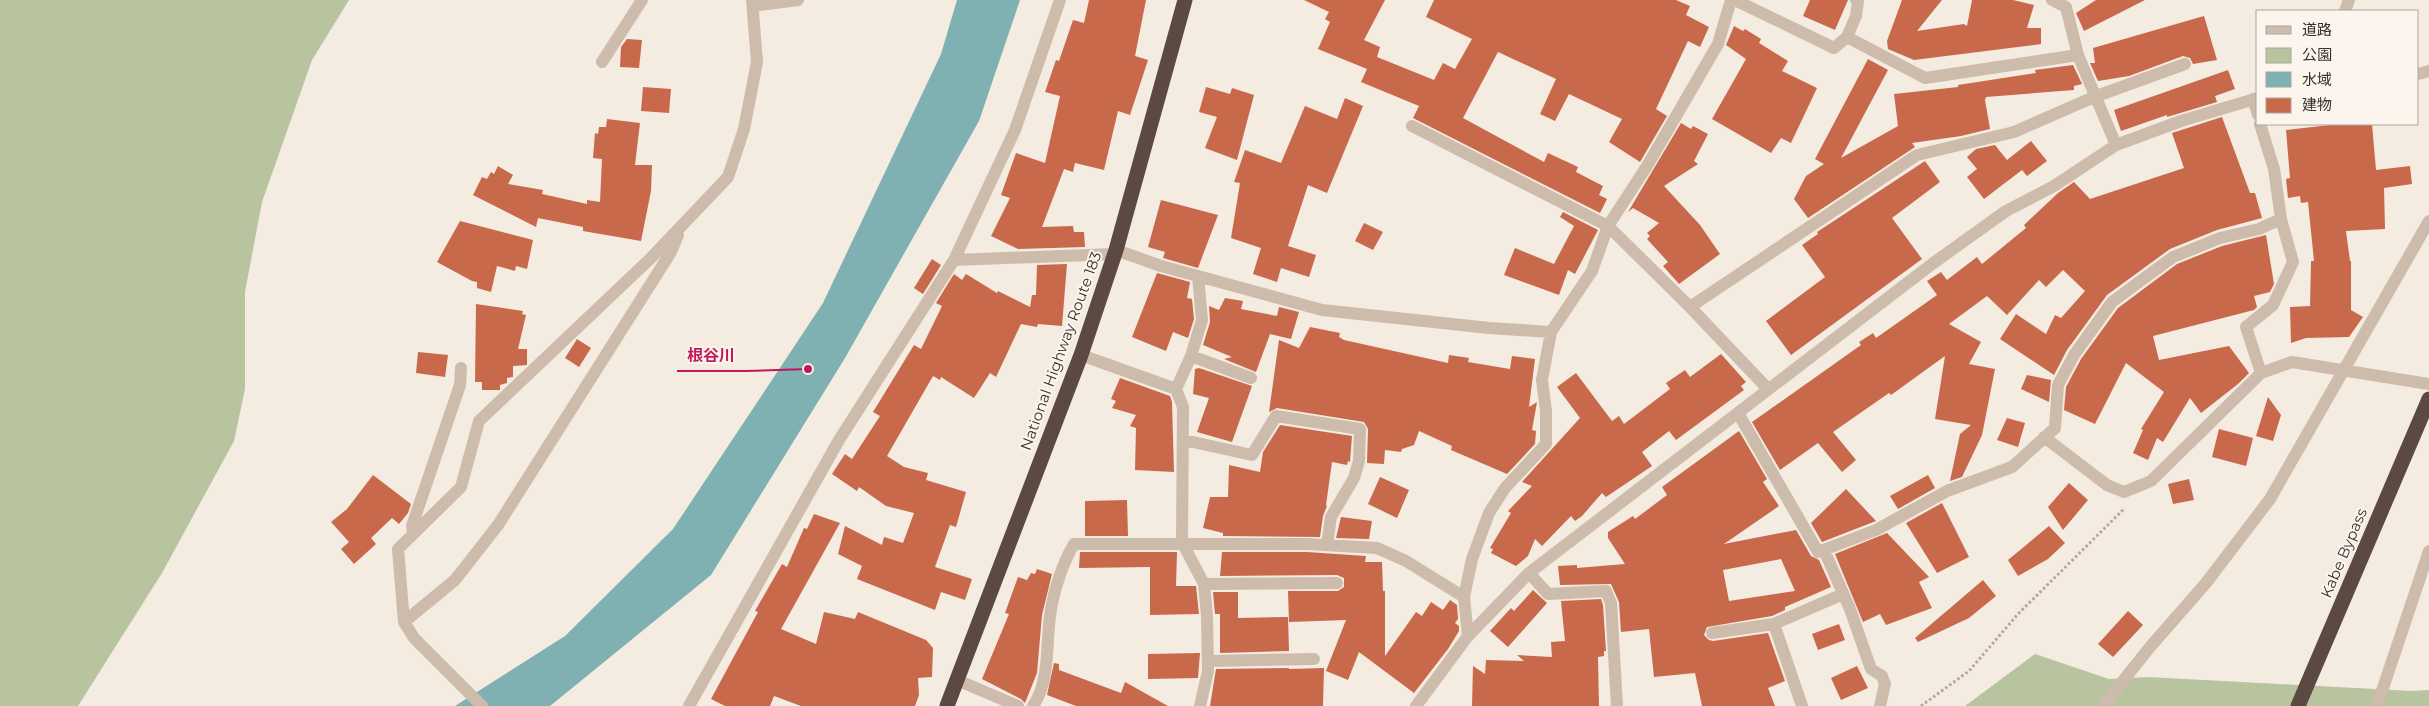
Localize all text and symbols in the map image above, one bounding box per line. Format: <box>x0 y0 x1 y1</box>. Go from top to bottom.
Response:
legend <box>2256 10 2419 125</box>
text: 道路 <box>2302 20 2332 39</box>
text: 公園 <box>2302 45 2332 64</box>
text: 水域 <box>2302 70 2332 89</box>
text: 建物 <box>2302 95 2332 114</box>
street label: National Highway Route 183 <box>1016 249 1105 453</box>
callout: 根谷川 <box>677 340 745 371</box>
text: 根谷川 <box>687 346 735 365</box>
street label: Kabe Bypass <box>2316 505 2371 600</box>

